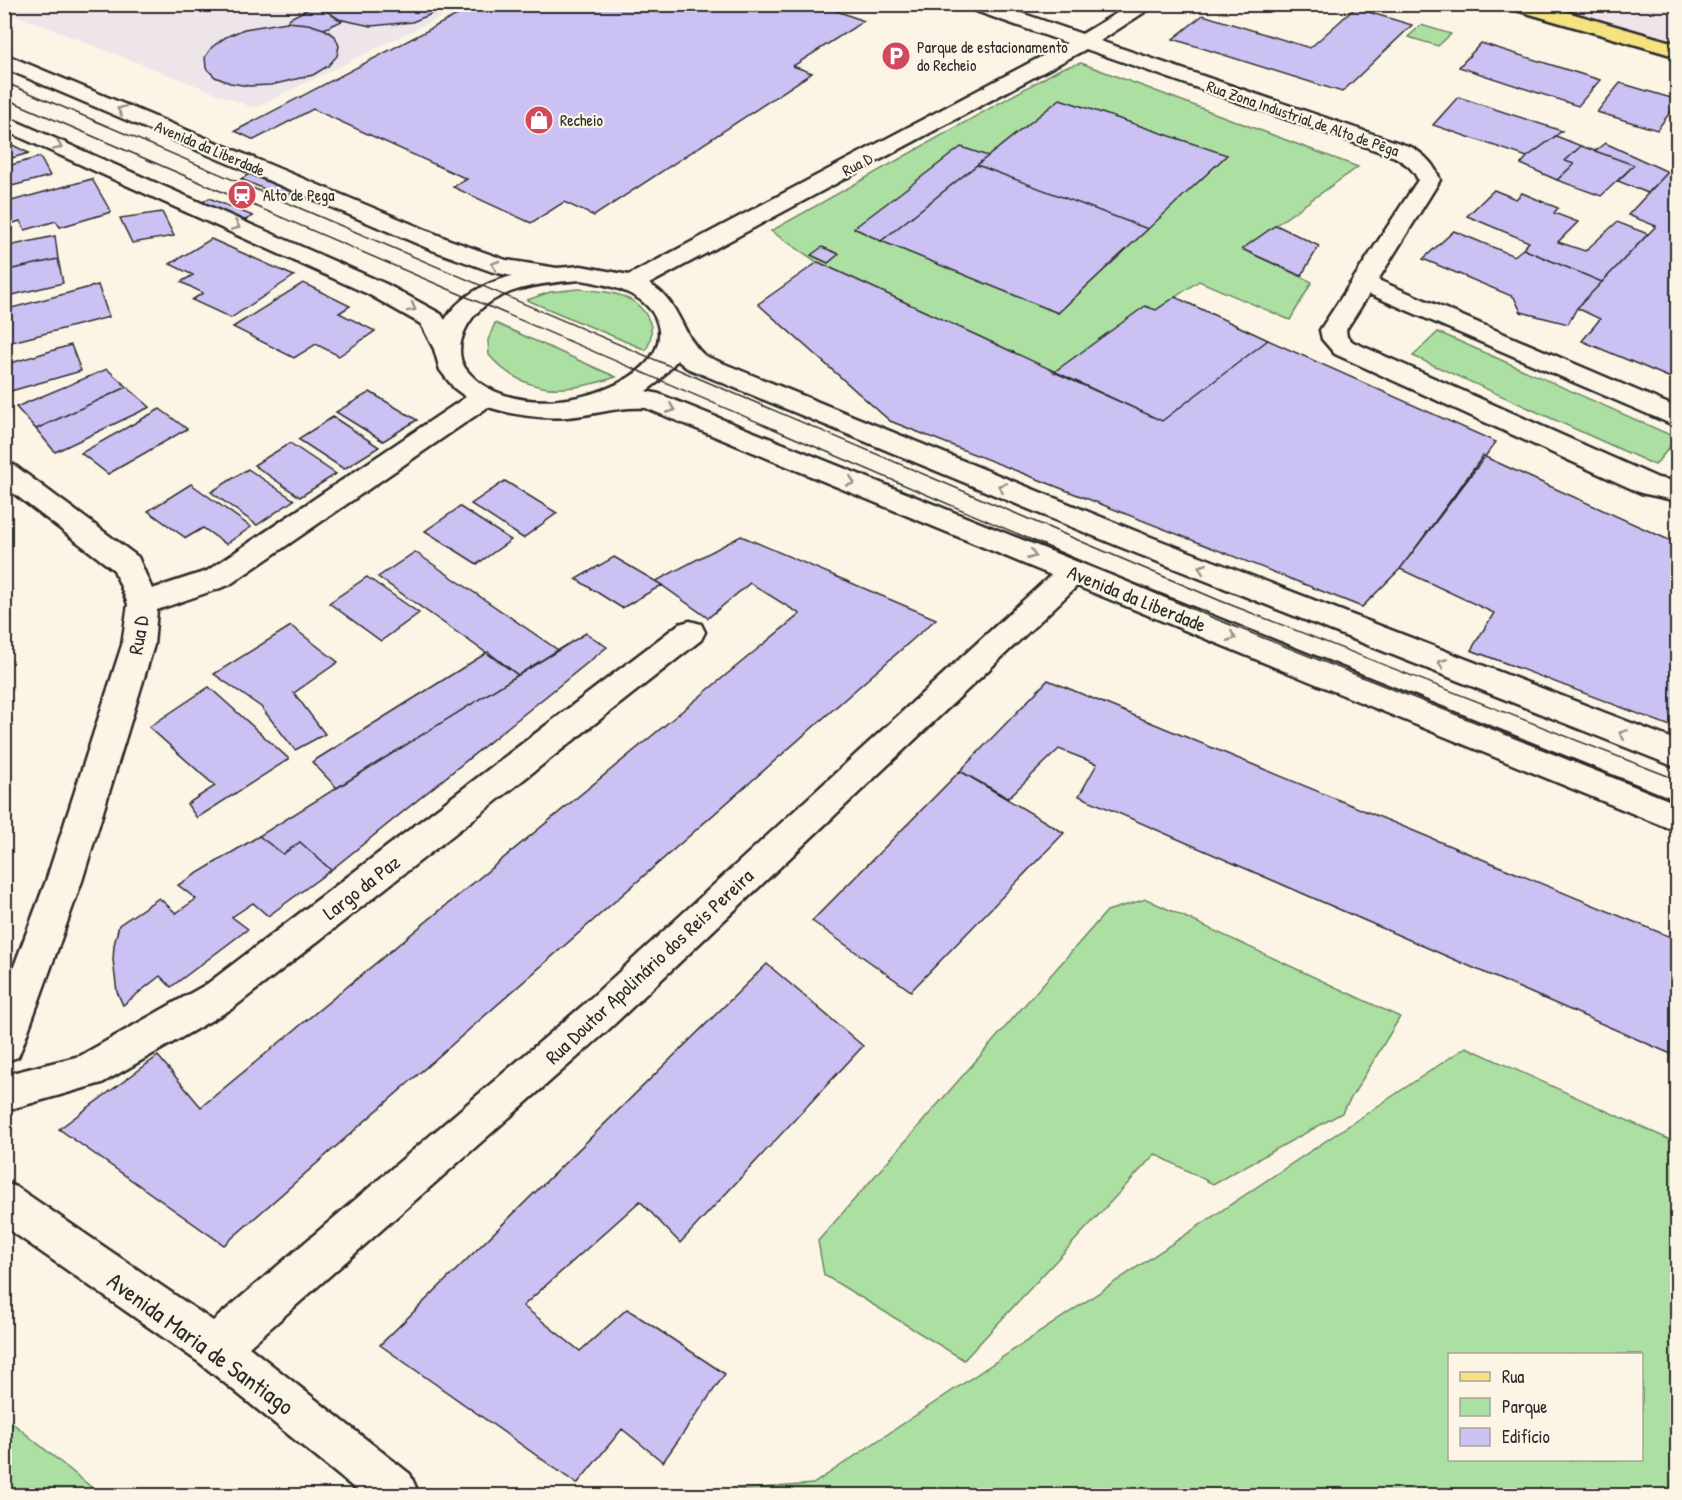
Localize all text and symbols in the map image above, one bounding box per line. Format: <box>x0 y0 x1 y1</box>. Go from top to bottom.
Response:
place label: Parque de estacionamento do Recheio <box>917 36 1068 76</box>
parking icon: Parque de estacionamento do Recheio <box>880 40 912 72</box>
street label: Rua Zona Industrial de Alto de Pêga <box>1204 75 1402 161</box>
shop icon: Recheio <box>523 104 555 136</box>
one-way arrow <box>116 105 127 117</box>
place label: Recheio <box>560 109 604 131</box>
street label: Avenida da Liberdade <box>152 115 269 181</box>
one-way arrow <box>52 139 63 151</box>
street label: Rua D <box>838 147 876 181</box>
station icon: Alto de Pega <box>226 179 258 211</box>
place label: Alto de Pega <box>263 184 334 206</box>
one-way arrow <box>230 218 241 230</box>
one-way arrow <box>490 259 501 272</box>
one-way arrow <box>406 301 417 312</box>
one-way arrow <box>664 402 675 414</box>
one-way arrow <box>845 475 856 487</box>
one-way arrow <box>997 482 1008 494</box>
one-way arrow <box>1026 548 1037 561</box>
street label: Avenida da Liberdade <box>1064 558 1210 638</box>
one-way arrow <box>1197 563 1208 575</box>
street label: Rua D <box>121 613 155 657</box>
one-way arrow <box>1226 630 1237 642</box>
one-way arrow <box>1437 658 1448 670</box>
one-way arrow <box>1618 729 1629 742</box>
street label: Largo da Paz <box>317 848 405 926</box>
street label: Rua Doutor Apolinário dos Reis Pereira <box>539 862 759 1070</box>
street label: Avenida Maria de Santiago <box>101 1264 301 1422</box>
legend <box>1448 1353 1643 1461</box>
text: Rua <box>1502 1364 1524 1389</box>
text: Parque <box>1502 1394 1547 1419</box>
text: Edifício <box>1502 1424 1550 1449</box>

